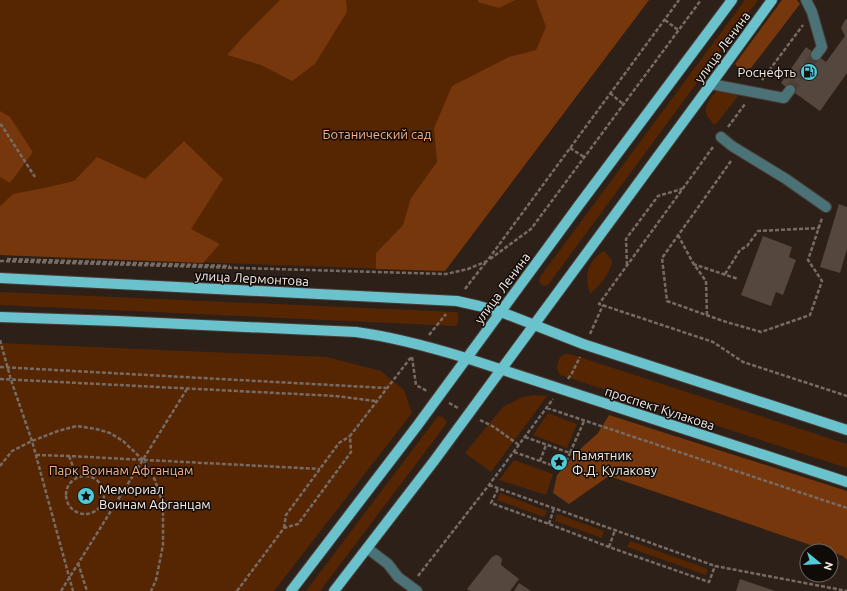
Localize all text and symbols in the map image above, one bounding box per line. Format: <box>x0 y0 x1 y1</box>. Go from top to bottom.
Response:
street label: улица Ленина <box>692 9 752 85</box>
fuel station icon: Роснефть <box>799 62 819 82</box>
place label: Роснефть <box>738 65 796 79</box>
park label: Ботанический сад <box>323 127 432 141</box>
street label: улица Ленина <box>472 250 532 326</box>
street label: улица Лермонтова <box>195 268 309 288</box>
street label: проспект Кулакова <box>603 384 717 432</box>
place label: Памятник Ф.Д. Кулакову <box>572 448 657 477</box>
place icon: Памятник Ф.Д. Кулакову <box>549 452 569 472</box>
park label: Парк Воинам Афганцам <box>49 463 193 477</box>
place label: Мемориал Воинам Афганцам <box>99 482 211 511</box>
place icon: Мемориал Воинам Афганцам <box>76 486 96 506</box>
north arrow <box>799 543 839 583</box>
text: N <box>822 560 835 572</box>

